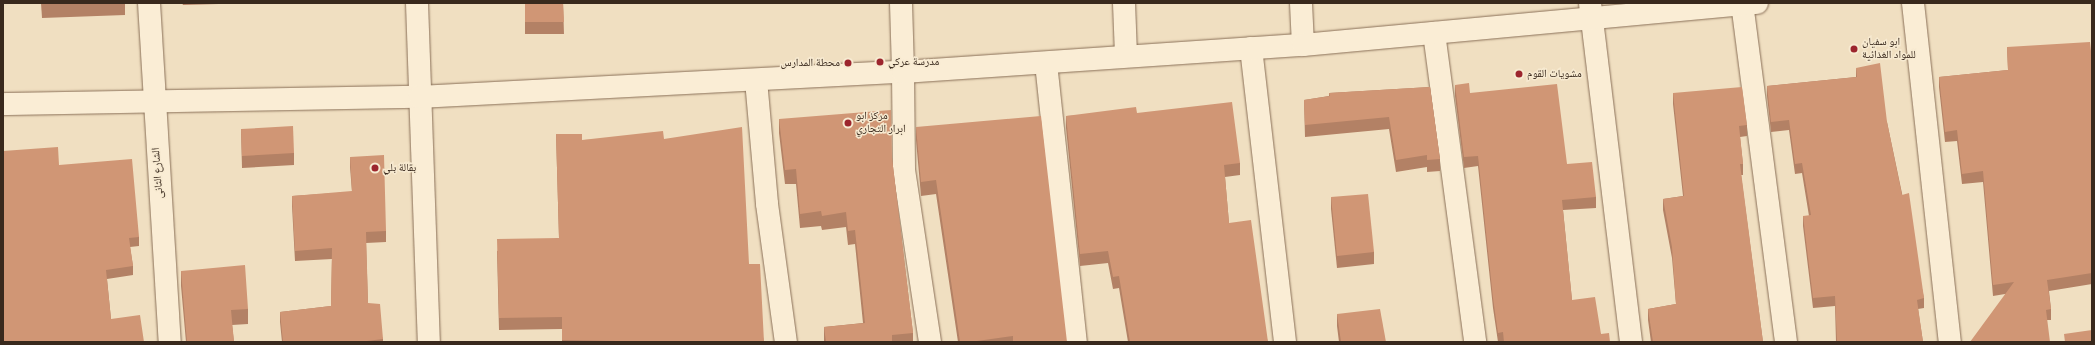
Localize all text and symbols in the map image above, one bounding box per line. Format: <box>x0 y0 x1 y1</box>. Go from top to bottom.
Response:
place label: ابو سفيان للمواد الغذائية <box>1862 36 1916 62</box>
marker: ابو سفيان للمواد الغذائية <box>1849 44 1859 54</box>
place label: مدرسة عركي <box>888 55 939 69</box>
place label: محطة المدارس <box>780 56 840 70</box>
marker: مدرسة عركي <box>875 57 885 67</box>
marker: محطة المدارس <box>843 58 853 68</box>
place label: مشويات القوم <box>1527 67 1582 81</box>
marker: مشويات القوم <box>1514 69 1524 79</box>
place label: مركز ابو ابرار التجاري <box>856 110 906 136</box>
marker: مركز ابو ابرار التجاري <box>843 118 853 128</box>
street label: الشارع الثانى <box>150 147 166 199</box>
place label: بقالة بلي <box>383 161 416 175</box>
marker: بقالة بلي <box>370 163 380 173</box>

